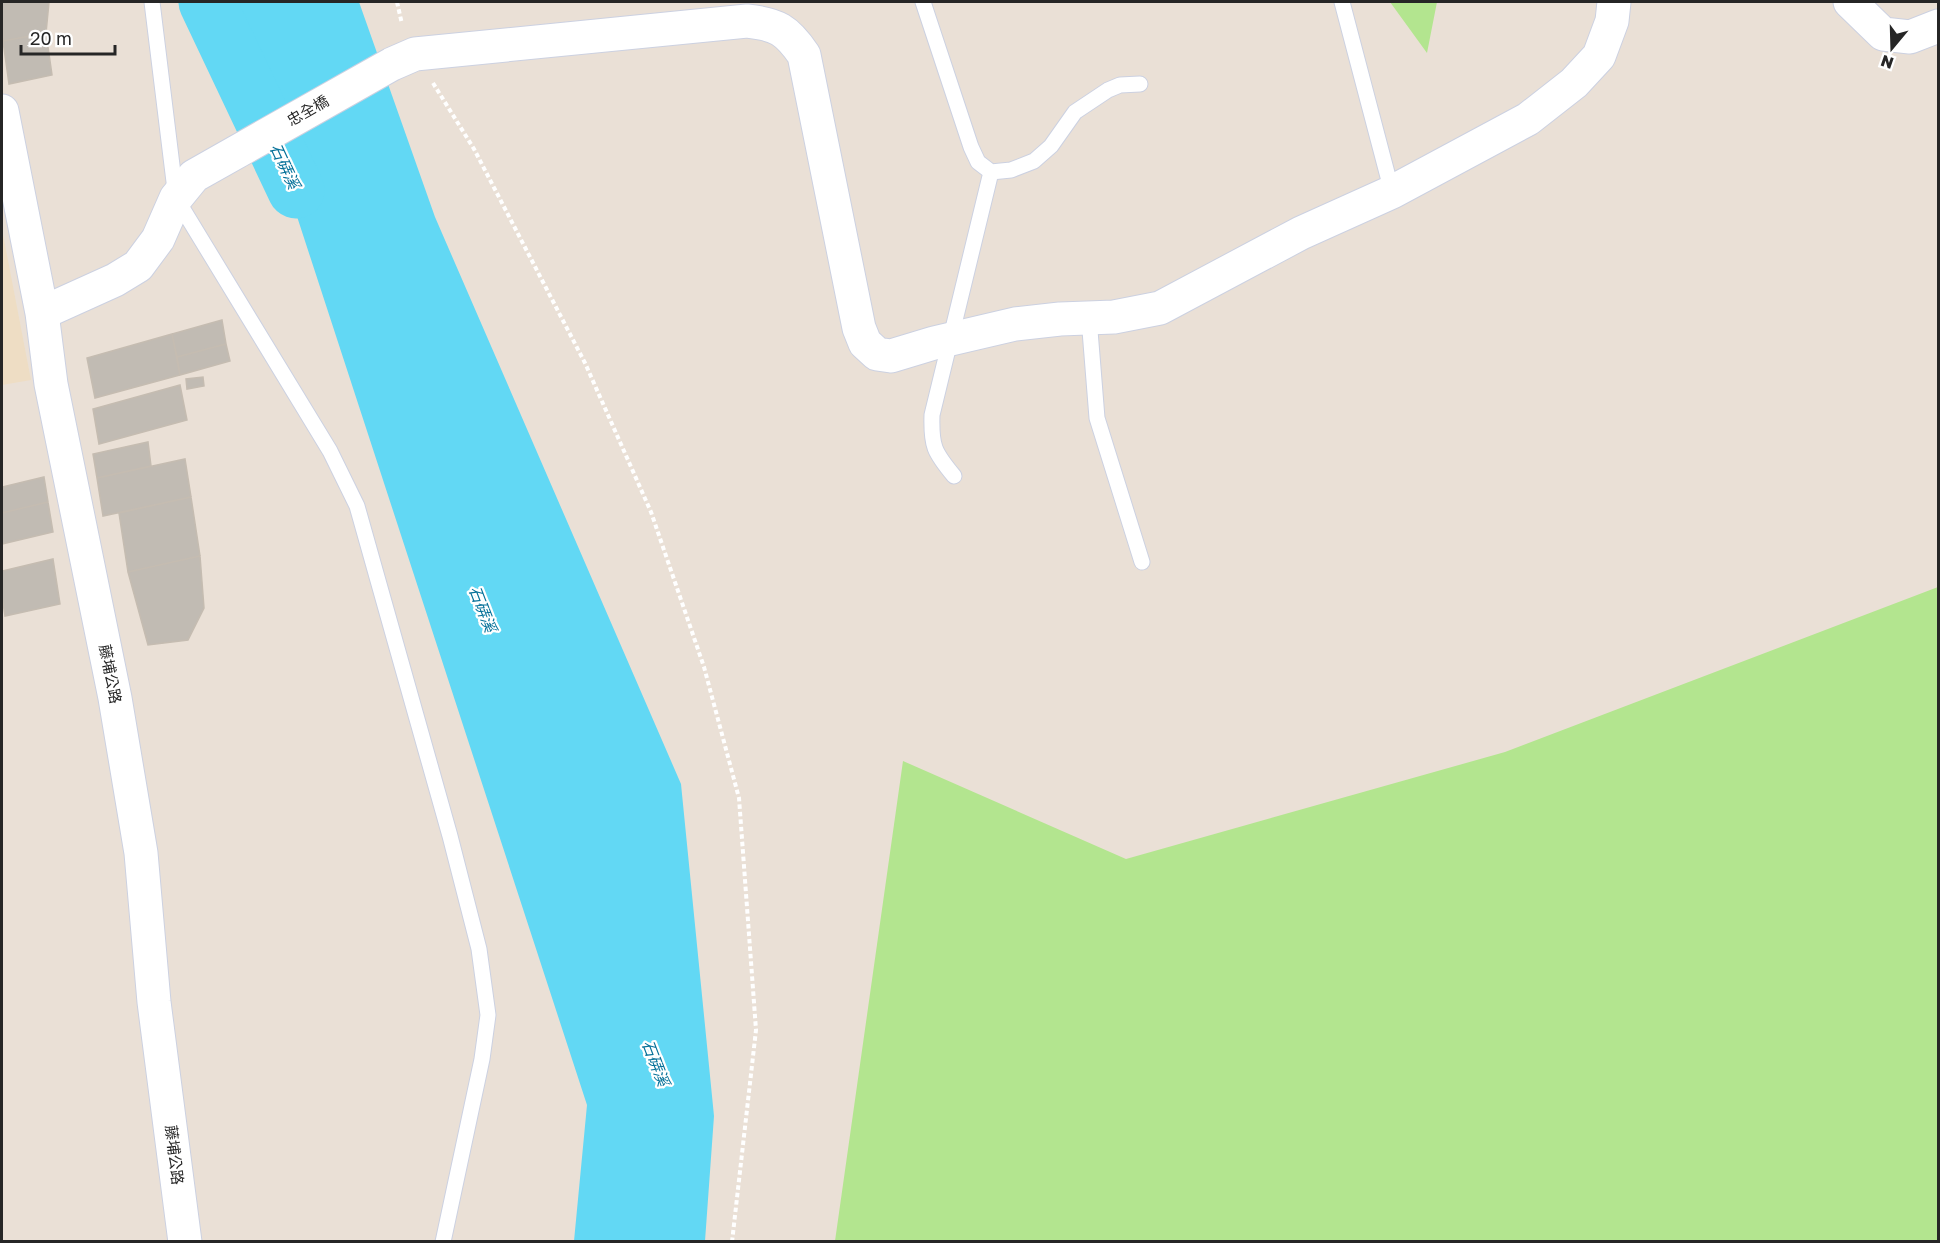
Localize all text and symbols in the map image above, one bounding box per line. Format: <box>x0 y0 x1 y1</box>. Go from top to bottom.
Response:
scale bar <box>21 18 116 56</box>
north arrow <box>1862 18 1922 78</box>
text: 20 m <box>30 27 72 49</box>
text: N <box>1878 51 1896 74</box>
street label: 忠全橋 <box>284 91 331 129</box>
water label: 石硦溪 <box>266 140 305 194</box>
water label: 石硦溪 <box>465 583 502 637</box>
street label: 藤埔公路 <box>96 643 126 705</box>
water label: 石硦溪 <box>638 1037 675 1091</box>
street label: 藤埔公路 <box>162 1124 188 1186</box>

